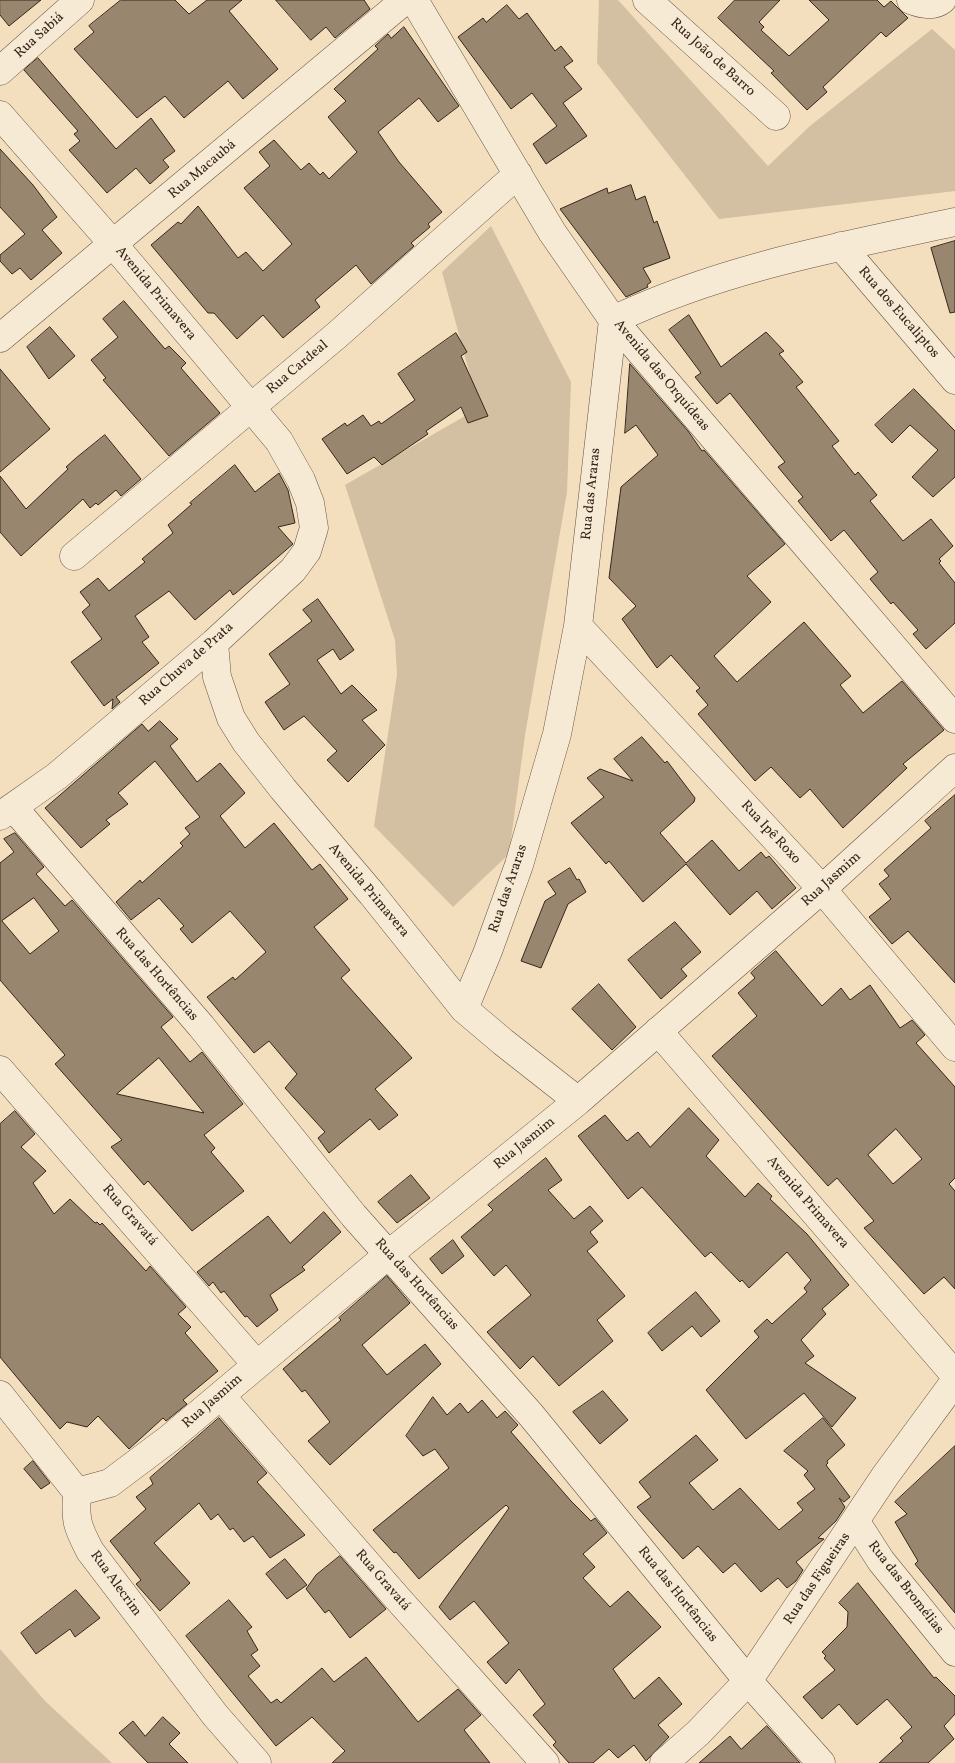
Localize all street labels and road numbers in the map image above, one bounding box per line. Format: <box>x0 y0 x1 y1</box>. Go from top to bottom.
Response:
street label: Rua Sabiá <box>12 9 68 63</box>
street label: Rua João de Barro <box>666 15 758 101</box>
street label: Rua Macaubá <box>166 137 240 203</box>
street label: Avenida Primavera <box>111 244 199 344</box>
street label: Rua dos Eucaliptos <box>854 264 942 362</box>
street label: Avenida das Orquídeas <box>610 317 712 435</box>
street label: Rua Cardeal <box>264 337 332 399</box>
street label: Rua das Araras <box>579 447 605 541</box>
street label: Rua Chuva de Prata <box>136 620 238 710</box>
street label: Rua Ipê Roxo <box>736 798 804 868</box>
street label: Avenida Primavera <box>324 841 412 941</box>
street label: Rua das Araras <box>486 843 532 935</box>
street label: Rua Jasmim <box>799 849 865 911</box>
street label: Rua das Hortências <box>111 925 201 1025</box>
street label: Rua Jasmim <box>491 1114 559 1174</box>
street label: Avenida Primavera <box>762 1153 852 1253</box>
street label: Rua Gravatá <box>98 1182 160 1250</box>
street label: Rua das Hortências <box>370 1236 462 1334</box>
street label: Rua Jasmim <box>180 1371 246 1433</box>
street label: Rua das Figueiras <box>781 1530 855 1628</box>
street label: Rua das Bromélias <box>863 1538 947 1638</box>
street label: Rua das Hortências <box>633 1544 721 1646</box>
street label: Rua Gravatá <box>351 1547 413 1615</box>
street label: Rua Alecrim <box>86 1548 144 1620</box>

